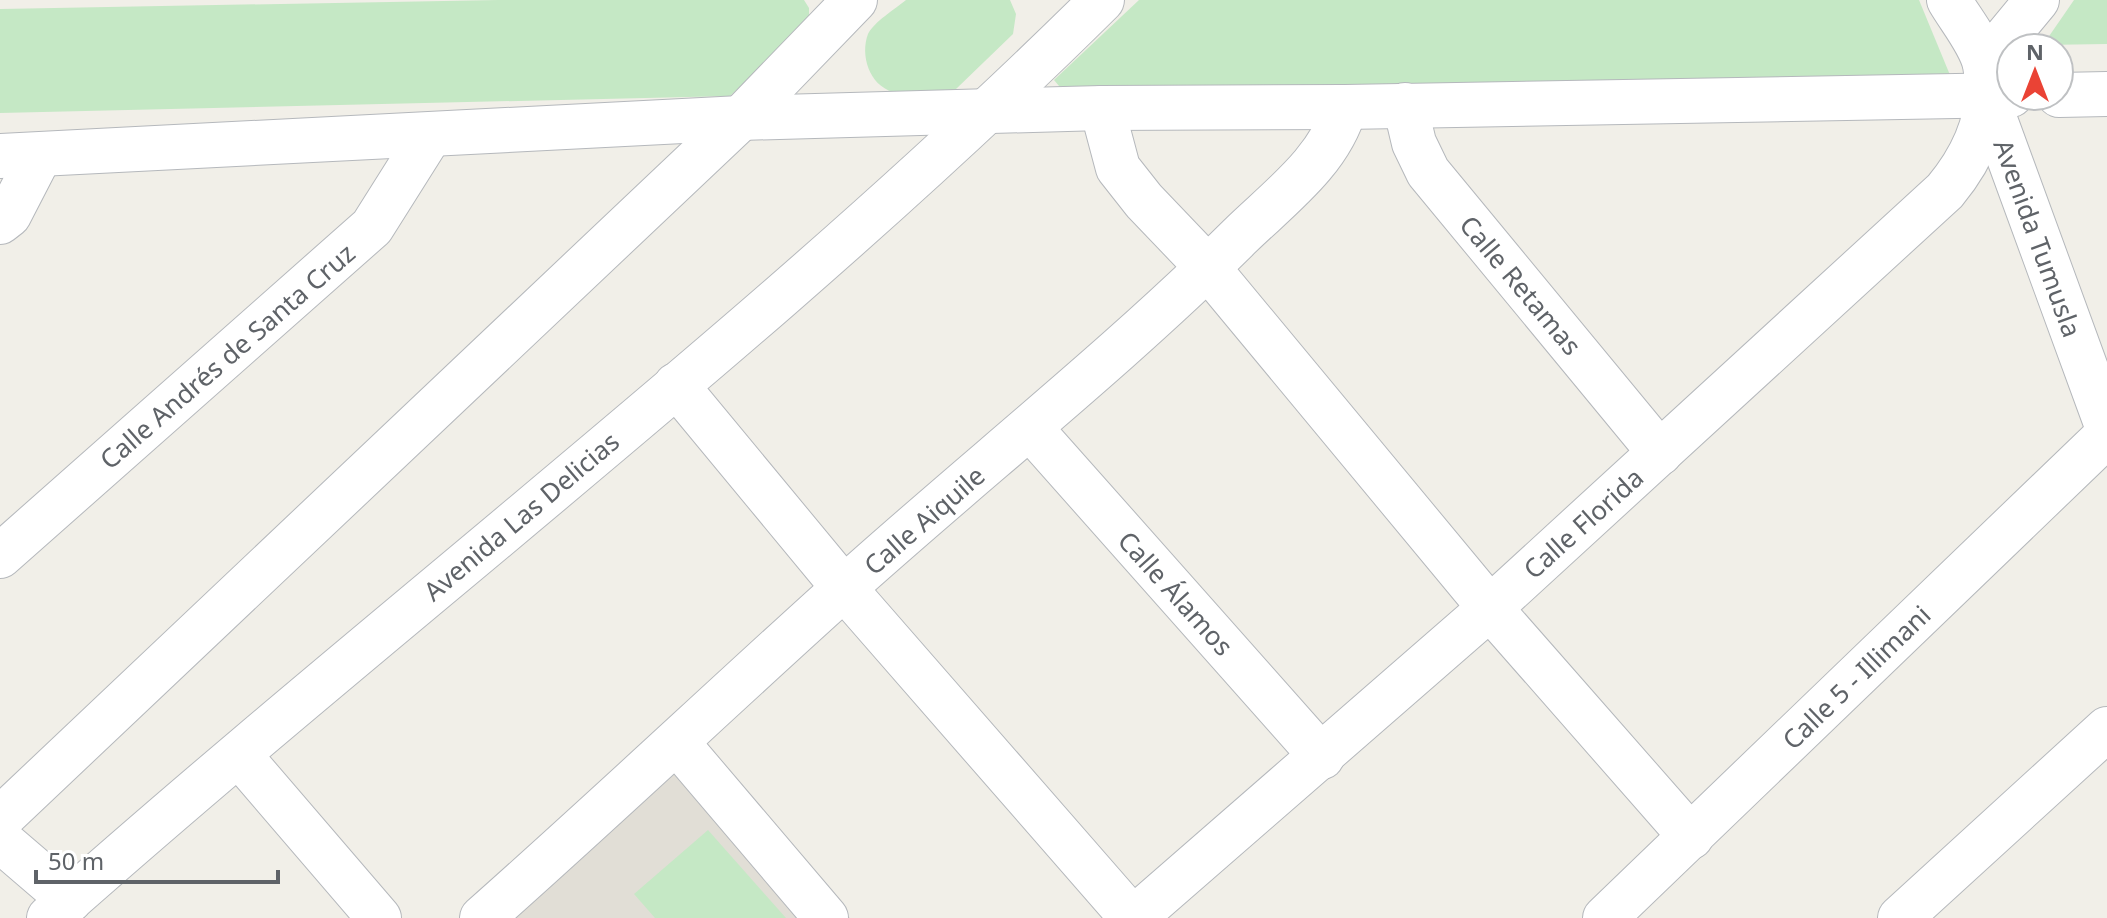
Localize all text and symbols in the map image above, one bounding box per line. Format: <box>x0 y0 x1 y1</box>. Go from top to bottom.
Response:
north arrow <box>1995 32 2075 112</box>
text: N <box>2026 36 2044 66</box>
street label: Avenida Tumusla <box>1986 134 2090 342</box>
street label: Calle Retamas <box>1452 208 1590 362</box>
street label: Calle Andrés de Santa Cruz <box>92 235 362 477</box>
street label: Avenida Las Delicias <box>415 423 627 609</box>
street label: Calle Aiquile <box>856 457 992 583</box>
street label: Calle Florida <box>1515 460 1651 586</box>
street label: Calle Álamos <box>1110 523 1242 663</box>
street label: Calle 5 - Illimani <box>1774 597 1938 757</box>
scale bar <box>36 834 278 884</box>
text: 50 m <box>48 844 104 877</box>

